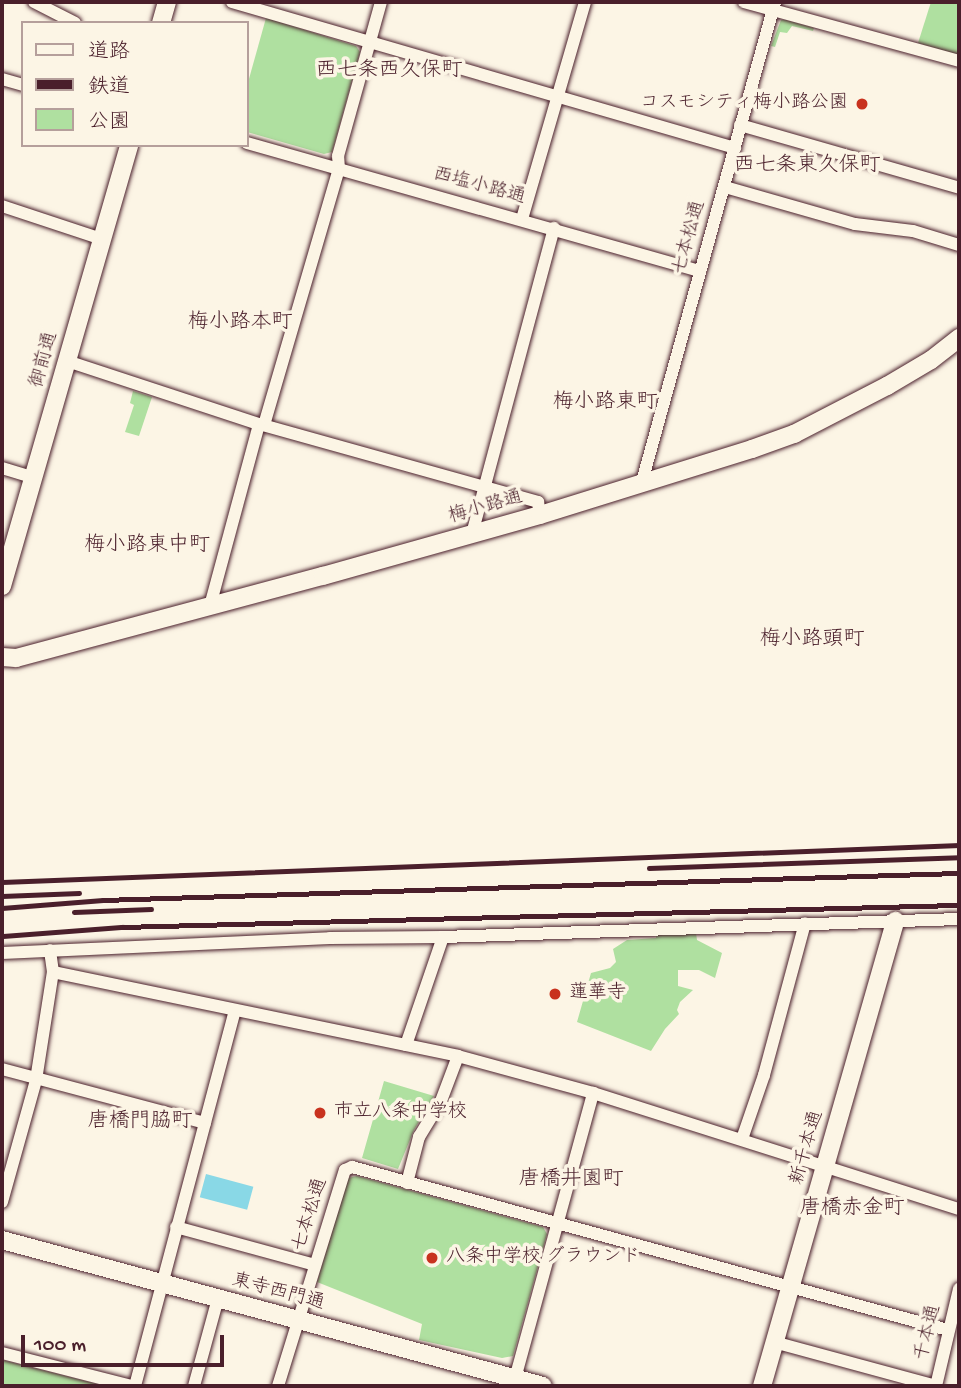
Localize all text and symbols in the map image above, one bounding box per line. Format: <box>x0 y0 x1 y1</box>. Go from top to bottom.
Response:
legend <box>21 21 248 147</box>
text: 道路 <box>88 41 130 66</box>
district label: 西七条西久保町 <box>316 59 462 85</box>
text: 鉄道 <box>88 76 130 101</box>
place label: コスモシティ梅小路公園 <box>639 93 848 115</box>
marker: コスモシティ梅小路公園 <box>854 96 870 112</box>
text: 公園 <box>88 111 130 136</box>
district label: 西七条東久保町 <box>734 154 880 180</box>
street label: 西塩小路通 <box>430 164 528 210</box>
street label: 七本松通 <box>669 198 711 278</box>
district label: 梅小路本町 <box>188 311 292 337</box>
street label: 御前通 <box>26 329 64 391</box>
district label: 梅小路東町 <box>553 391 657 417</box>
street label: 梅小路通 <box>446 487 526 529</box>
district label: 梅小路東中町 <box>84 534 210 560</box>
district label: 梅小路頭町 <box>760 628 864 654</box>
place label: 蓮華寺 <box>569 983 626 1005</box>
marker: 蓮華寺 <box>547 986 563 1002</box>
place label: 市立八条中学校 <box>334 1102 467 1124</box>
marker: 市立八条中学校 <box>312 1105 328 1121</box>
street label: 新千本通 <box>787 1108 829 1188</box>
district label: 唐橋門脇町 <box>88 1110 192 1136</box>
district label: 唐橋井園町 <box>519 1168 623 1194</box>
street label: 七本松通 <box>288 1175 334 1255</box>
district label: 唐橋赤金町 <box>800 1197 904 1223</box>
place label: 八条中学校 グラウンド <box>446 1247 640 1269</box>
marker: 八条中学校 グラウンド <box>424 1250 440 1266</box>
street label: 東寺西門通 <box>229 1270 327 1316</box>
street label: 千本通 <box>911 1303 947 1363</box>
scale bar <box>24 1322 228 1366</box>
text: 100 m <box>34 1334 86 1359</box>

